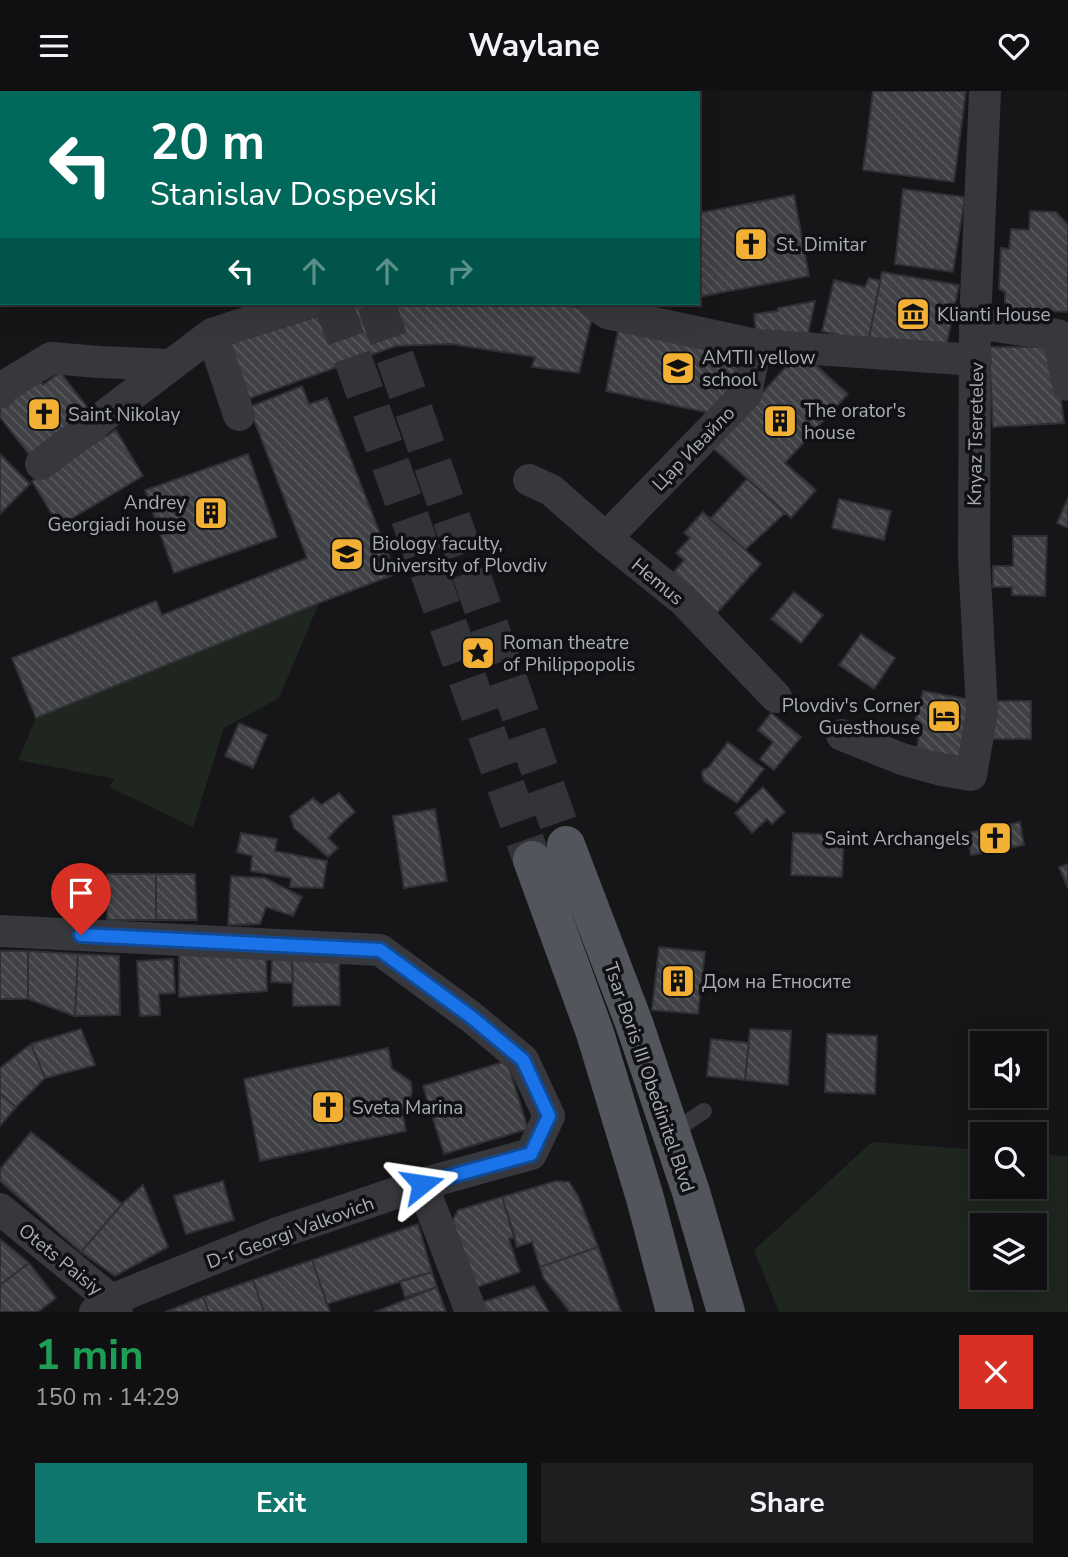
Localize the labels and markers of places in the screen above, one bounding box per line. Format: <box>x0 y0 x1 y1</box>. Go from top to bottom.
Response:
church icon: St. Dimitar <box>732 225 770 263</box>
place label: St. Dimitar <box>776 232 867 258</box>
museum icon: Klianti House <box>894 295 932 333</box>
place label: Klianti House <box>937 302 1051 328</box>
place label: AMTII yellow school <box>702 345 815 393</box>
school or university icon: AMTII yellow school <box>659 349 697 387</box>
church icon: Saint Nikolay <box>25 395 63 433</box>
place label: The orator's house <box>804 398 906 446</box>
place label: Saint Nikolay <box>68 402 180 428</box>
building icon: The orator's house <box>761 402 799 440</box>
place label: Andrey Georgiadi house <box>48 490 186 538</box>
building icon: Andrey Georgiadi house <box>192 494 230 532</box>
place label: Biology faculty, University of Plovdiv <box>372 531 547 579</box>
school or university icon: Biology faculty, University of Plovdiv <box>328 535 366 573</box>
place label: Roman theatre of Philippopolis <box>503 630 635 678</box>
place icon: Roman theatre of Philippopolis <box>459 634 497 672</box>
place label: Plovdiv's Corner Guesthouse <box>782 693 920 741</box>
hotel icon: Plovdiv's Corner Guesthouse <box>925 697 963 735</box>
church icon: Saint Archangels <box>976 819 1014 857</box>
place label: Saint Archangels <box>825 826 970 852</box>
pin <box>51 863 111 935</box>
building icon: Дом на Етносите <box>659 962 697 1000</box>
place label: Дом на Етносите <box>702 969 851 995</box>
church icon: Sveta Marina <box>309 1088 347 1126</box>
place label: Sveta Marina <box>352 1095 463 1121</box>

